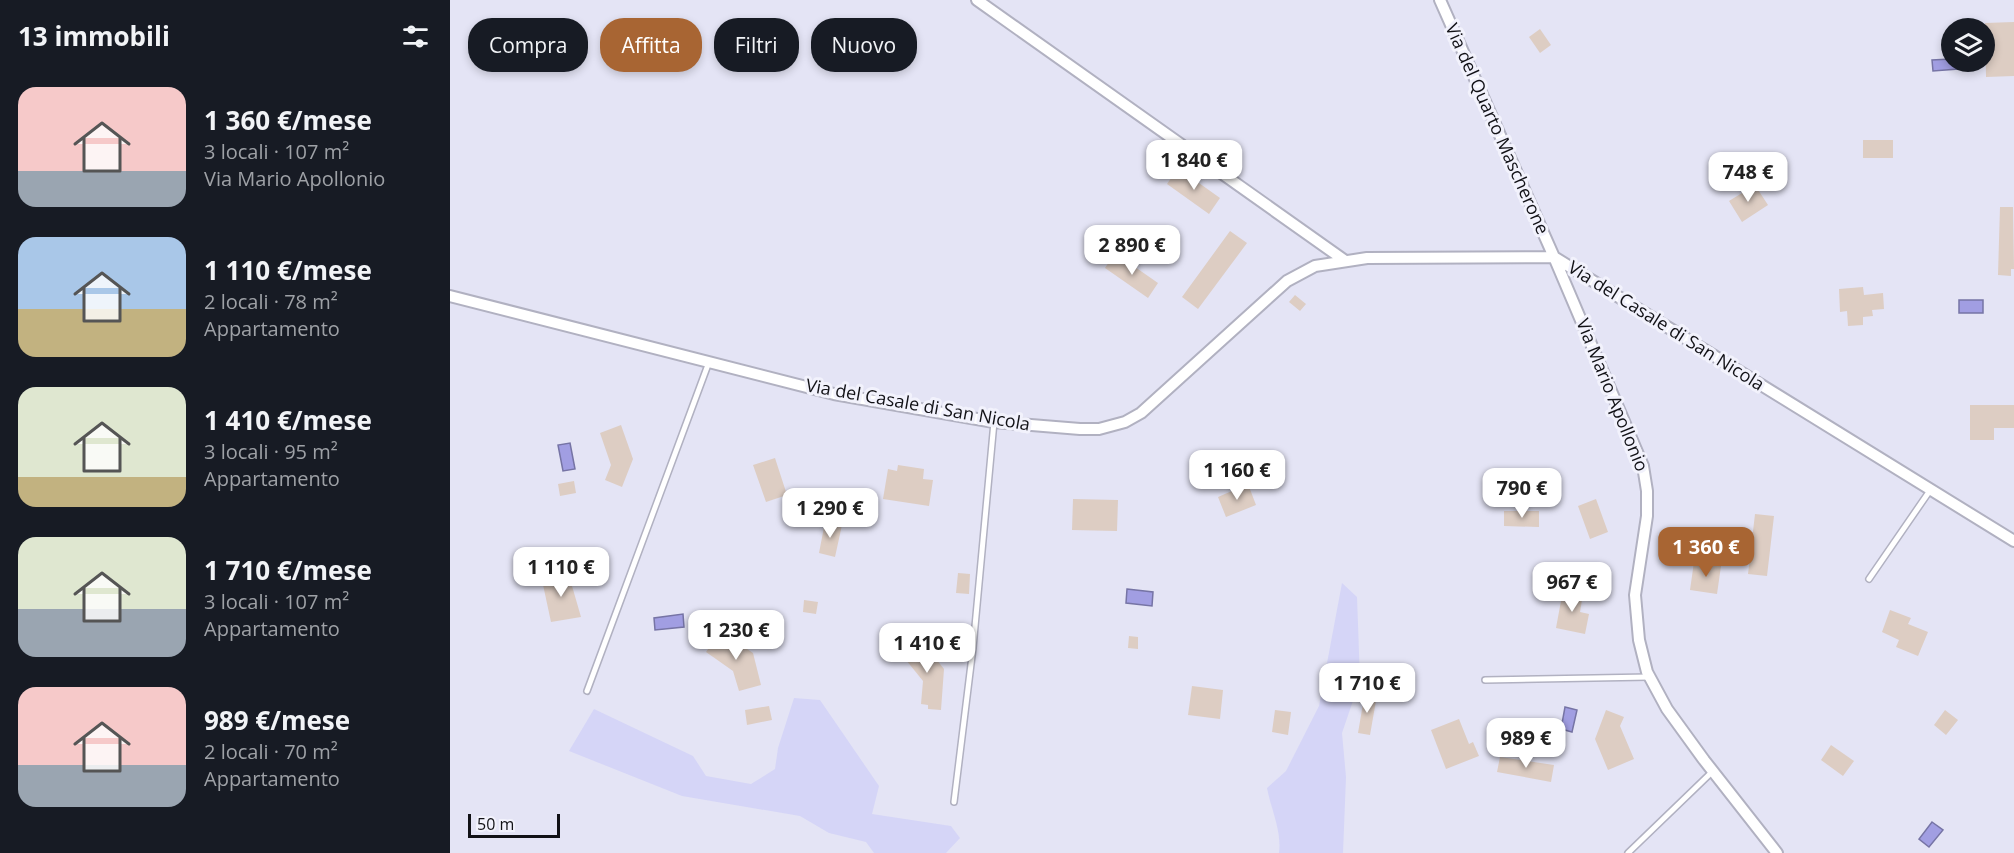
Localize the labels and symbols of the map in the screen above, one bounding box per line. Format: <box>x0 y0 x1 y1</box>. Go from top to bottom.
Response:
street label: Via del Quarto Mascherone <box>1440 19 1555 238</box>
pin: 1 840 € <box>1139 140 1249 191</box>
pin: 748 € <box>1706 152 1790 203</box>
pin: 2 890 € <box>1077 225 1187 276</box>
street label: Via del Casale di San Nicola <box>1564 255 1769 396</box>
street label: Via Mario Apollonio <box>1571 315 1655 475</box>
street label: Via del Casale di San Nicola <box>804 372 1032 436</box>
pin: 1 160 € <box>1182 450 1292 501</box>
pin: 790 € <box>1480 468 1564 519</box>
pin: 1 290 € <box>775 488 885 539</box>
pin: 1 360 € <box>1651 527 1761 578</box>
pin: 1 110 € <box>506 547 616 598</box>
pin: 967 € <box>1530 562 1614 613</box>
pin: 1 230 € <box>681 610 791 661</box>
pin: 1 410 € <box>872 623 982 674</box>
pin: 1 710 € <box>1312 663 1422 714</box>
pin: 989 € <box>1484 718 1568 769</box>
scale bar <box>468 811 560 838</box>

